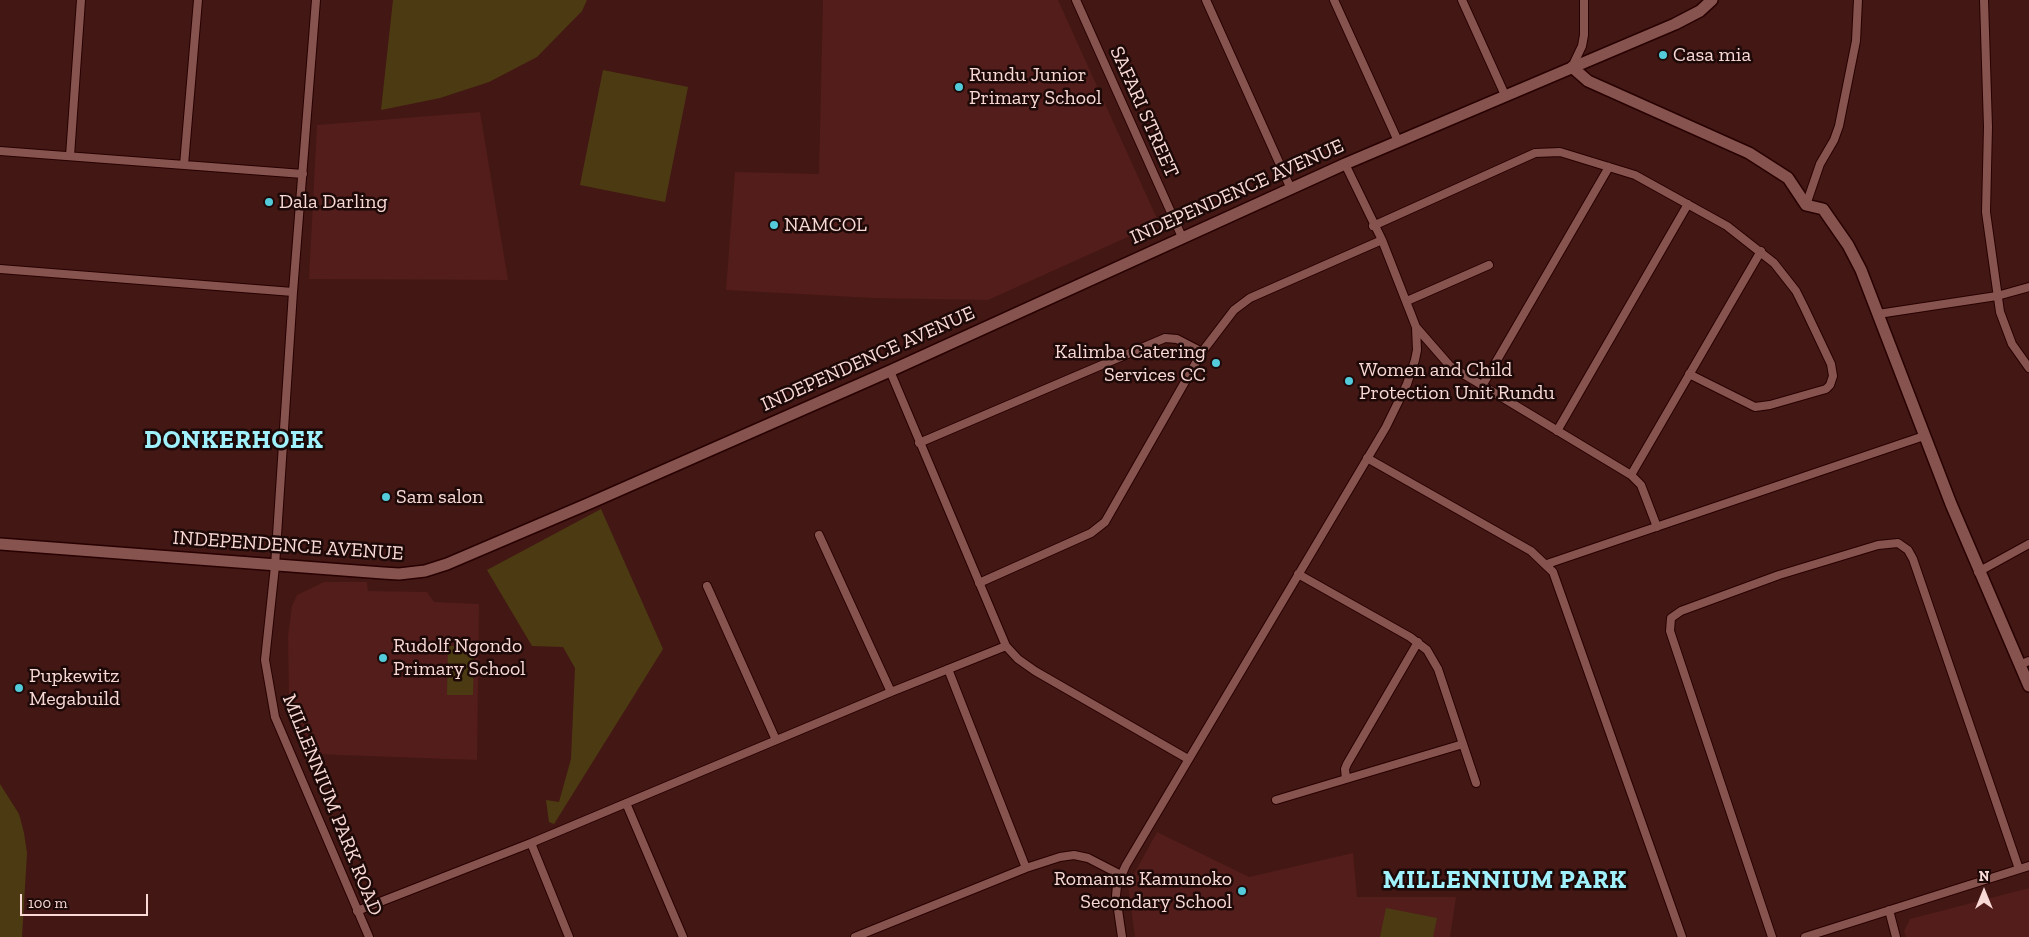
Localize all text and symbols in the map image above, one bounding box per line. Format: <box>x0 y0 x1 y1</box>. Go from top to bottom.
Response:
street label: SAFARI STREET <box>1104 43 1184 181</box>
place label: Casa mia <box>1673 43 1751 67</box>
marker: Casa mia <box>1657 49 1669 61</box>
place label: Rundu Junior Primary School <box>969 63 1101 110</box>
marker: Rundu Junior Primary School <box>953 81 965 93</box>
street label: INDEPENDENCE AVENUE <box>1126 134 1348 250</box>
place label: Dala Darling <box>279 190 387 214</box>
marker: Dala Darling <box>263 196 275 208</box>
place label: NAMCOL <box>784 213 867 237</box>
marker: NAMCOL <box>768 219 780 231</box>
street label: INDEPENDENCE AVENUE <box>757 301 979 417</box>
place label: Kalimba Catering Services CC <box>1055 340 1206 387</box>
marker: Kalimba Catering Services CC <box>1210 357 1222 369</box>
place label: Women and Child Protection Unit Rundu <box>1359 358 1555 405</box>
marker: Women and Child Protection Unit Rundu <box>1343 375 1355 387</box>
district label: DONKERHOEK <box>143 426 325 456</box>
place label: Sam salon <box>396 485 484 509</box>
marker: Sam salon <box>380 491 392 503</box>
street label: INDEPENDENCE AVENUE <box>172 526 404 566</box>
place label: Rudolf Ngondo Primary School <box>393 634 525 681</box>
marker: Rudolf Ngondo Primary School <box>377 652 389 664</box>
place label: Pupkewitz Megabuild <box>29 664 120 711</box>
marker: Pupkewitz Megabuild <box>13 682 25 694</box>
street label: MILLENNIUM PARK ROAD <box>277 691 387 919</box>
district label: MILLENNIUM PARK <box>1381 866 1629 896</box>
place label: Romanus Kamunoko Secondary School <box>1054 867 1232 914</box>
north arrow <box>1959 867 2009 917</box>
text: N <box>1979 868 1989 885</box>
scale bar <box>22 884 150 916</box>
marker: Romanus Kamunoko Secondary School <box>1236 885 1248 897</box>
text: 100 m <box>28 894 67 912</box>

